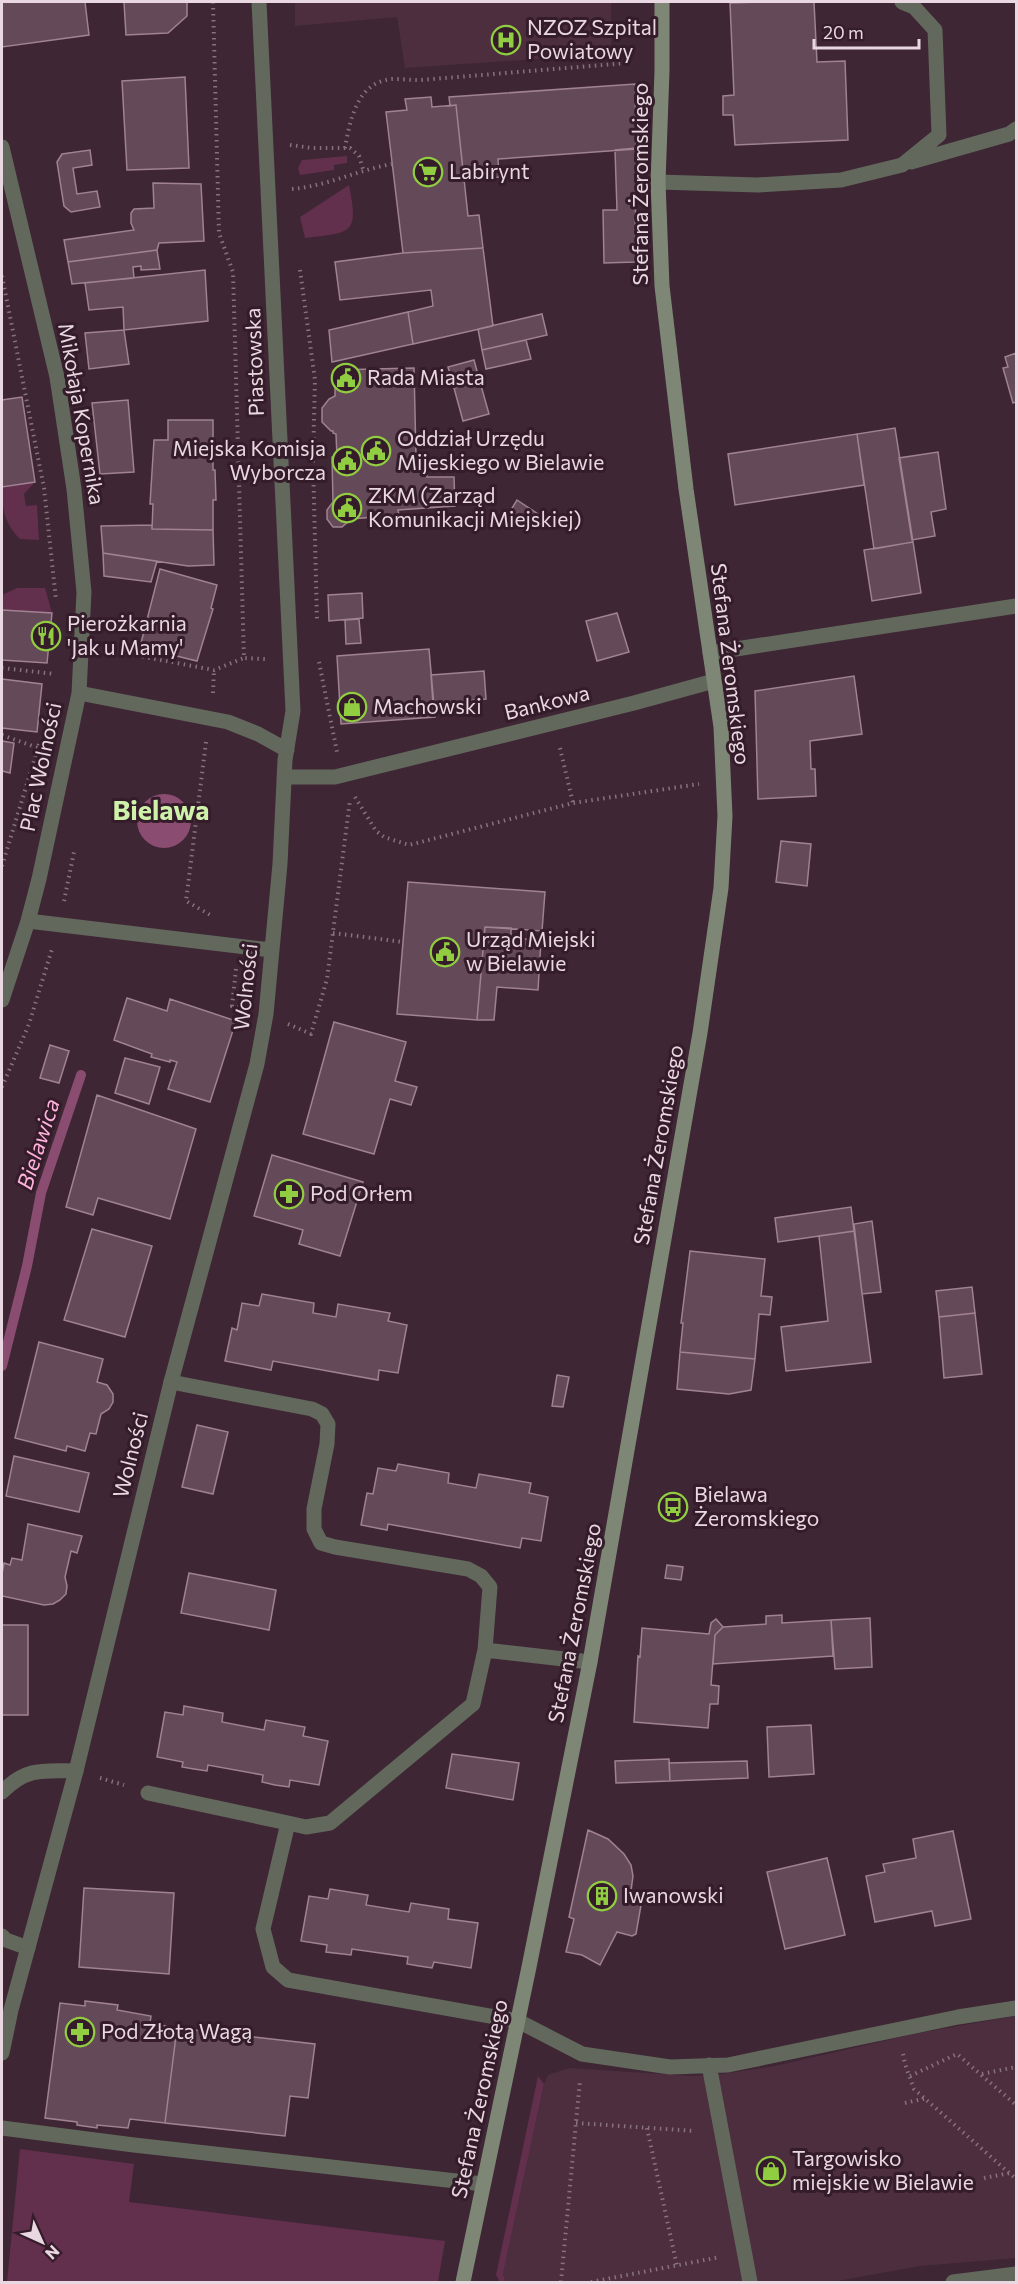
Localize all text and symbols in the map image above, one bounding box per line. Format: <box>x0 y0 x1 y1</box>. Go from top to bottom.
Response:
scale bar <box>814 12 919 50</box>
place label: NZOZ Szpital Powiatowy <box>527 14 657 63</box>
text: 20 m <box>823 21 864 43</box>
hospital icon: NZOZ Szpital Powiatowy <box>490 24 522 56</box>
street label: Stefana Żeromskiego <box>627 83 652 285</box>
supermarket icon: Labirynt <box>412 156 444 188</box>
place label: Labirynt <box>449 158 530 183</box>
street label: Piastowska <box>239 307 268 417</box>
street label: Mikołaja Kopernika <box>54 321 111 507</box>
public building icon: Rada Miasta <box>330 362 362 394</box>
place label: Rada Miasta <box>367 364 485 389</box>
place label: Oddział Urzędu Mijeskiego w Bielawie <box>397 425 604 474</box>
place label: Miejska Komisja Wyborcza <box>173 435 326 484</box>
public building icon: Oddział Urzędu Mijeskiego w Bielawie <box>360 435 392 467</box>
public building icon: Miejska Komisja Wyborcza <box>331 445 363 477</box>
place label: ZKM (Zarząd Komunikacji Miejskiej) <box>368 482 582 531</box>
public building icon: ZKM (Zarząd Komunikacji Miejskiej) <box>331 492 363 524</box>
street label: Stefana Żeromskiego <box>707 562 756 766</box>
place label: Pierożkarnia 'Jak u Mamy' <box>67 610 187 659</box>
restaurant icon: Pierożkarnia 'Jak u Mamy' <box>30 620 62 652</box>
street label: Bankowa <box>501 679 592 724</box>
shop icon: Machowski <box>336 691 368 723</box>
place label: Machowski <box>373 693 482 718</box>
street label: Plac Wolności <box>14 700 65 834</box>
district label: Bielawa <box>112 793 210 826</box>
place label: Urząd Miejski w Bielawie <box>466 926 596 975</box>
public building icon: Urząd Miejski w Bielawie <box>429 936 461 968</box>
street label: Wolności <box>228 942 262 1032</box>
street label: Stefana Żeromskiego <box>628 1043 687 1247</box>
water label: Bielawica <box>10 1095 65 1193</box>
pharmacy icon: Pod Orłem <box>273 1178 305 1210</box>
place label: Pod Orłem <box>310 1180 413 1205</box>
street label: Wolności <box>107 1409 152 1500</box>
place label: Bielawa Żeromskiego <box>694 1481 819 1530</box>
bus stop icon: Bielawa Żeromskiego <box>657 1491 689 1523</box>
street label: Stefana Żeromskiego <box>542 1521 605 1725</box>
building icon: Iwanowski <box>586 1880 618 1912</box>
place label: Iwanowski <box>623 1882 724 1907</box>
street label: Stefana Żeromskiego <box>445 1997 512 2200</box>
pharmacy icon: Pod Złotą Wagą <box>64 2016 96 2048</box>
place label: Pod Złotą Wagą <box>101 2018 252 2043</box>
place label: Targowisko miejskie w Bielawie <box>792 2145 974 2194</box>
shop icon: Targowisko miejskie w Bielawie <box>755 2155 787 2187</box>
north arrow <box>12 2212 72 2272</box>
text: N <box>42 2242 64 2264</box>

